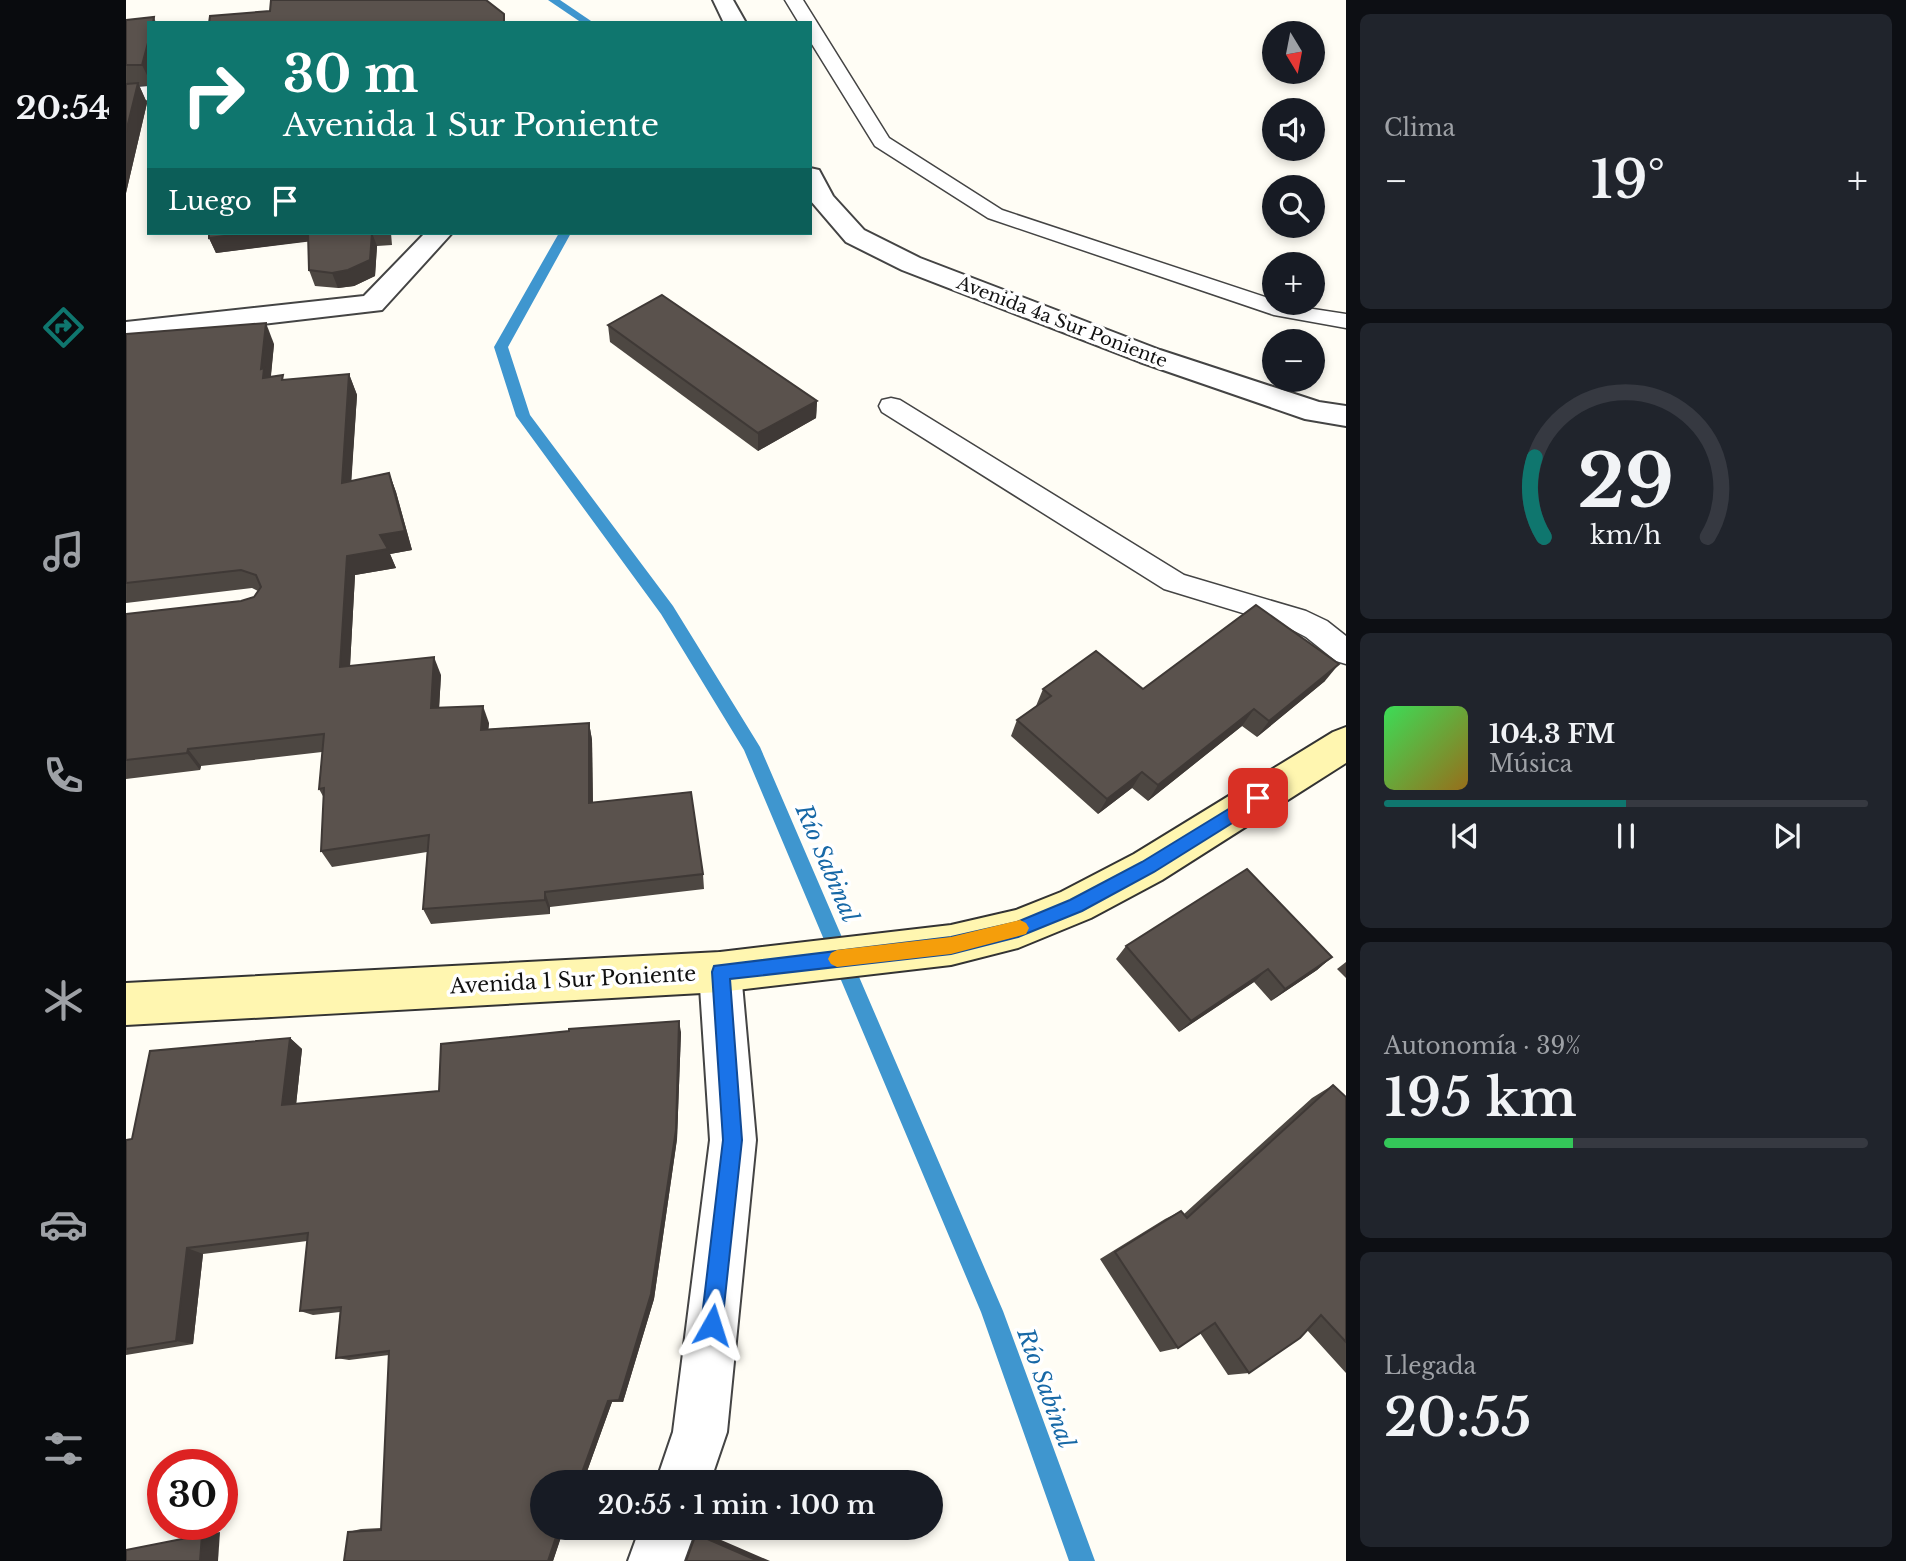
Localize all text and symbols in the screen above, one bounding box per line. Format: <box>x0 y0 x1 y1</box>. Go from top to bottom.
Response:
north arrow <box>1262 21 1325 84</box>
map controls <box>1262 21 1325 392</box>
text: 30 m <box>283 44 418 105</box>
icon: right <box>168 49 259 140</box>
text: 20:54 <box>16 88 110 128</box>
button: sound <box>1262 98 1325 161</box>
text: Avenida 1 Sur Poniente <box>283 105 659 145</box>
text: Clima <box>1384 114 1455 142</box>
text: 19° <box>1590 148 1665 212</box>
text: − <box>1384 157 1408 204</box>
text: + <box>1847 157 1868 204</box>
button: search <box>1262 175 1325 238</box>
icon: arrive <box>266 182 304 220</box>
text: Luego <box>168 185 252 217</box>
button: + <box>1262 252 1325 315</box>
street label: Avenida 4a Sur Poniente <box>953 271 1170 372</box>
icon: directions <box>39 303 88 352</box>
button: − <box>1262 329 1325 392</box>
text: 29 <box>1578 437 1674 528</box>
text: km/h <box>1591 520 1661 551</box>
icon: music <box>39 527 88 576</box>
text: 104.3 FM <box>1489 718 1615 750</box>
text: Música <box>1489 750 1572 778</box>
icon: phone <box>39 751 88 800</box>
pin <box>1228 768 1288 828</box>
icon: arrive <box>1239 779 1277 817</box>
water label: Río Sabinal <box>789 799 865 927</box>
icon: previous <box>1446 817 1484 855</box>
icon: pause <box>1607 817 1645 855</box>
icon: next <box>1768 817 1806 855</box>
street label: Avenida 1 Sur Poniente <box>448 961 697 999</box>
icon: climate <box>39 976 88 1025</box>
text: Autonomía · 39% <box>1384 1032 1581 1060</box>
text: 195 km <box>1384 1066 1577 1130</box>
icon: car <box>39 1200 88 1249</box>
position arrow <box>675 1288 749 1362</box>
water label: Río Sabinal <box>1011 1323 1081 1452</box>
text: Llegada <box>1384 1352 1476 1380</box>
text: 20:55 <box>1384 1386 1532 1450</box>
icon: filters <box>39 1424 88 1473</box>
speed limit sign: 30 <box>147 1449 238 1540</box>
text: 20:55 · 1 min · 100 m <box>598 1489 875 1521</box>

